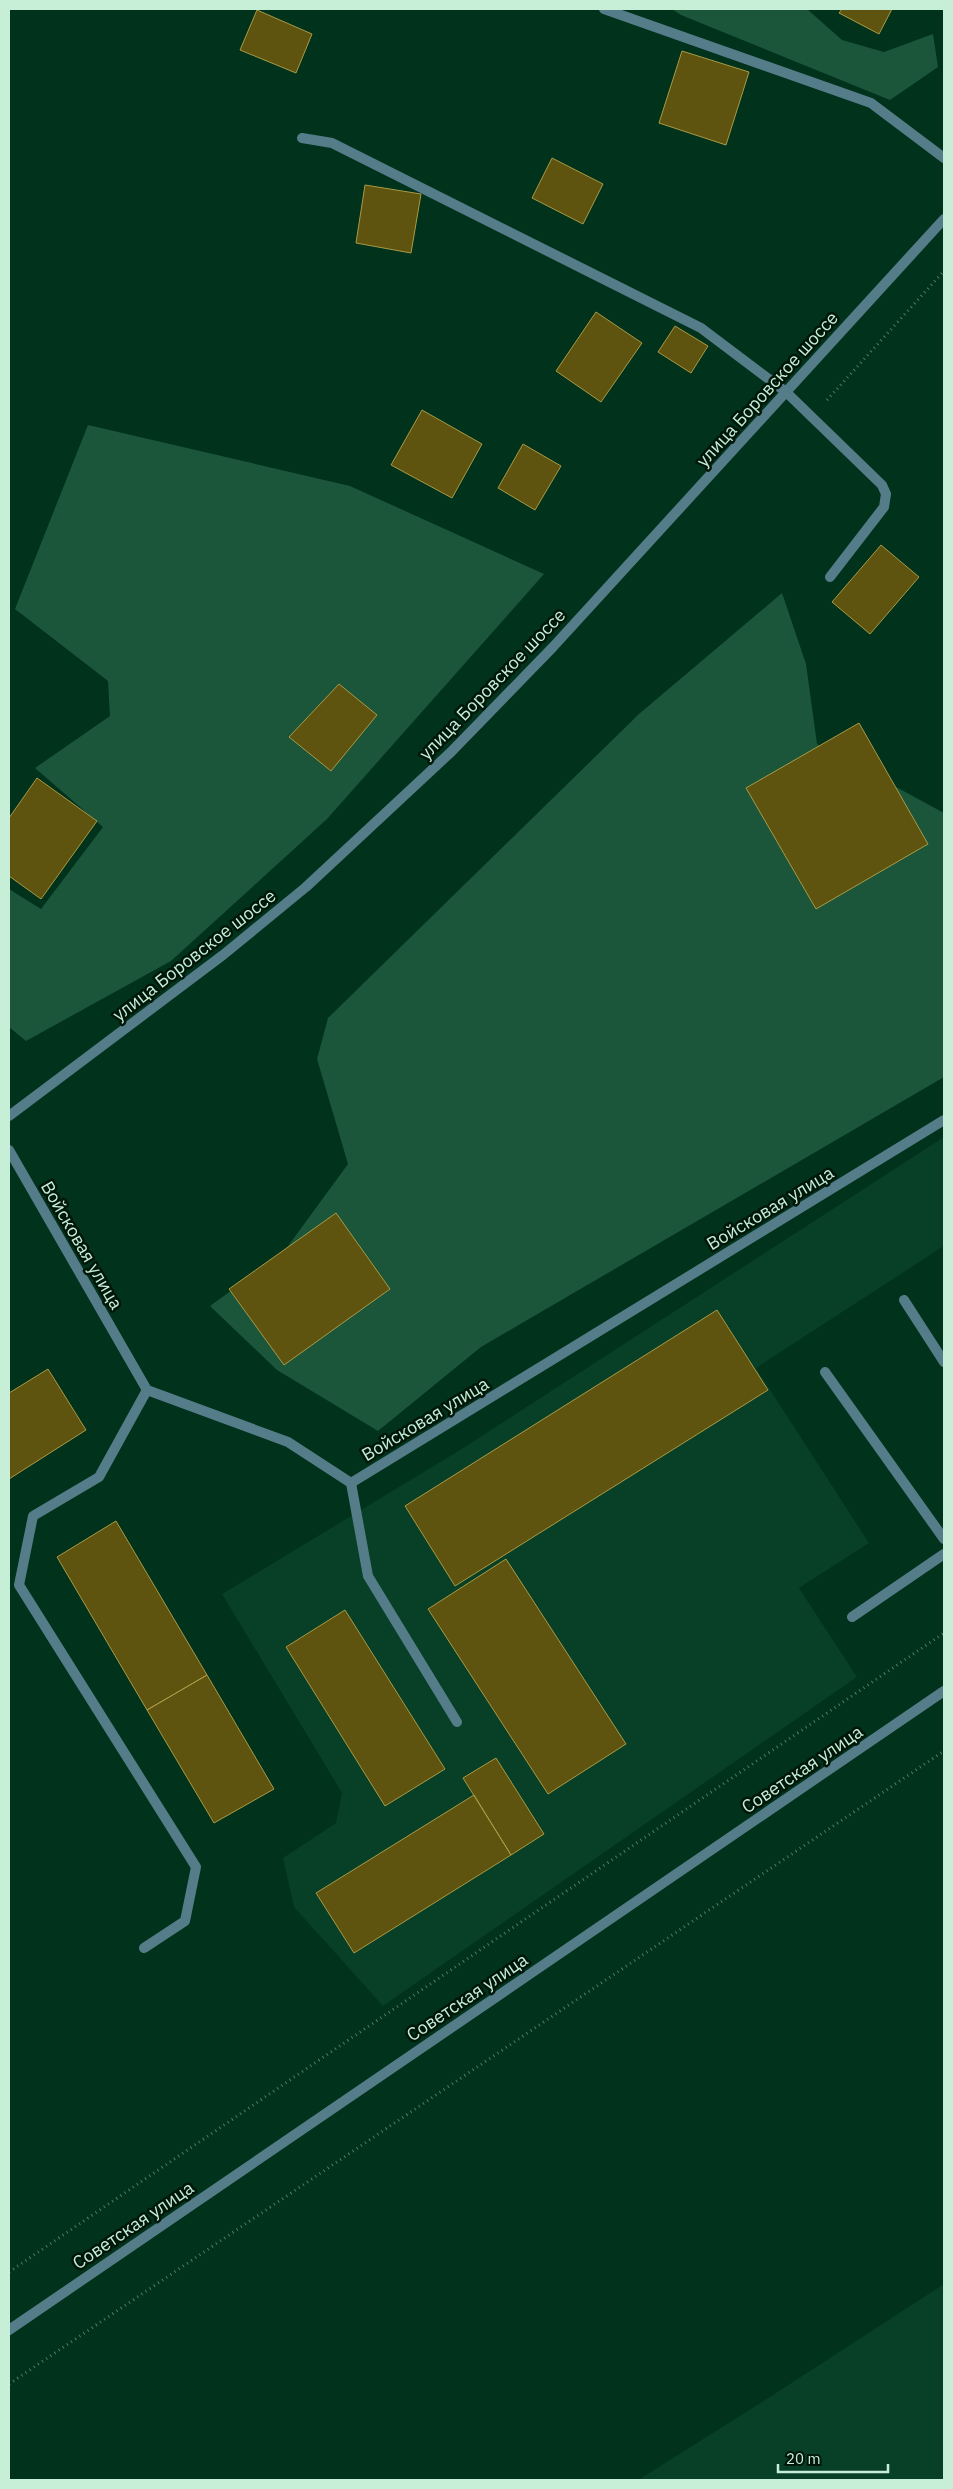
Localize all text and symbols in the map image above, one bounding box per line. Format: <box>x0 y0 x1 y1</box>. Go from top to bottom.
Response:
street label: улица Боровское шоссе <box>691 306 843 471</box>
street label: улица Боровское шоссе <box>414 604 570 764</box>
street label: улица Боровское шоссе <box>108 884 280 1026</box>
street label: Войсковая улица <box>702 1161 838 1255</box>
street label: Войсковая улица <box>36 1177 128 1314</box>
street label: Войсковая улица <box>357 1372 493 1466</box>
street label: Советская улица <box>737 1720 867 1818</box>
street label: Советская улица <box>402 1948 532 2046</box>
street label: Советская улица <box>68 2176 198 2274</box>
scale bar <box>778 2442 888 2474</box>
text: 20 m <box>786 2449 821 2468</box>

